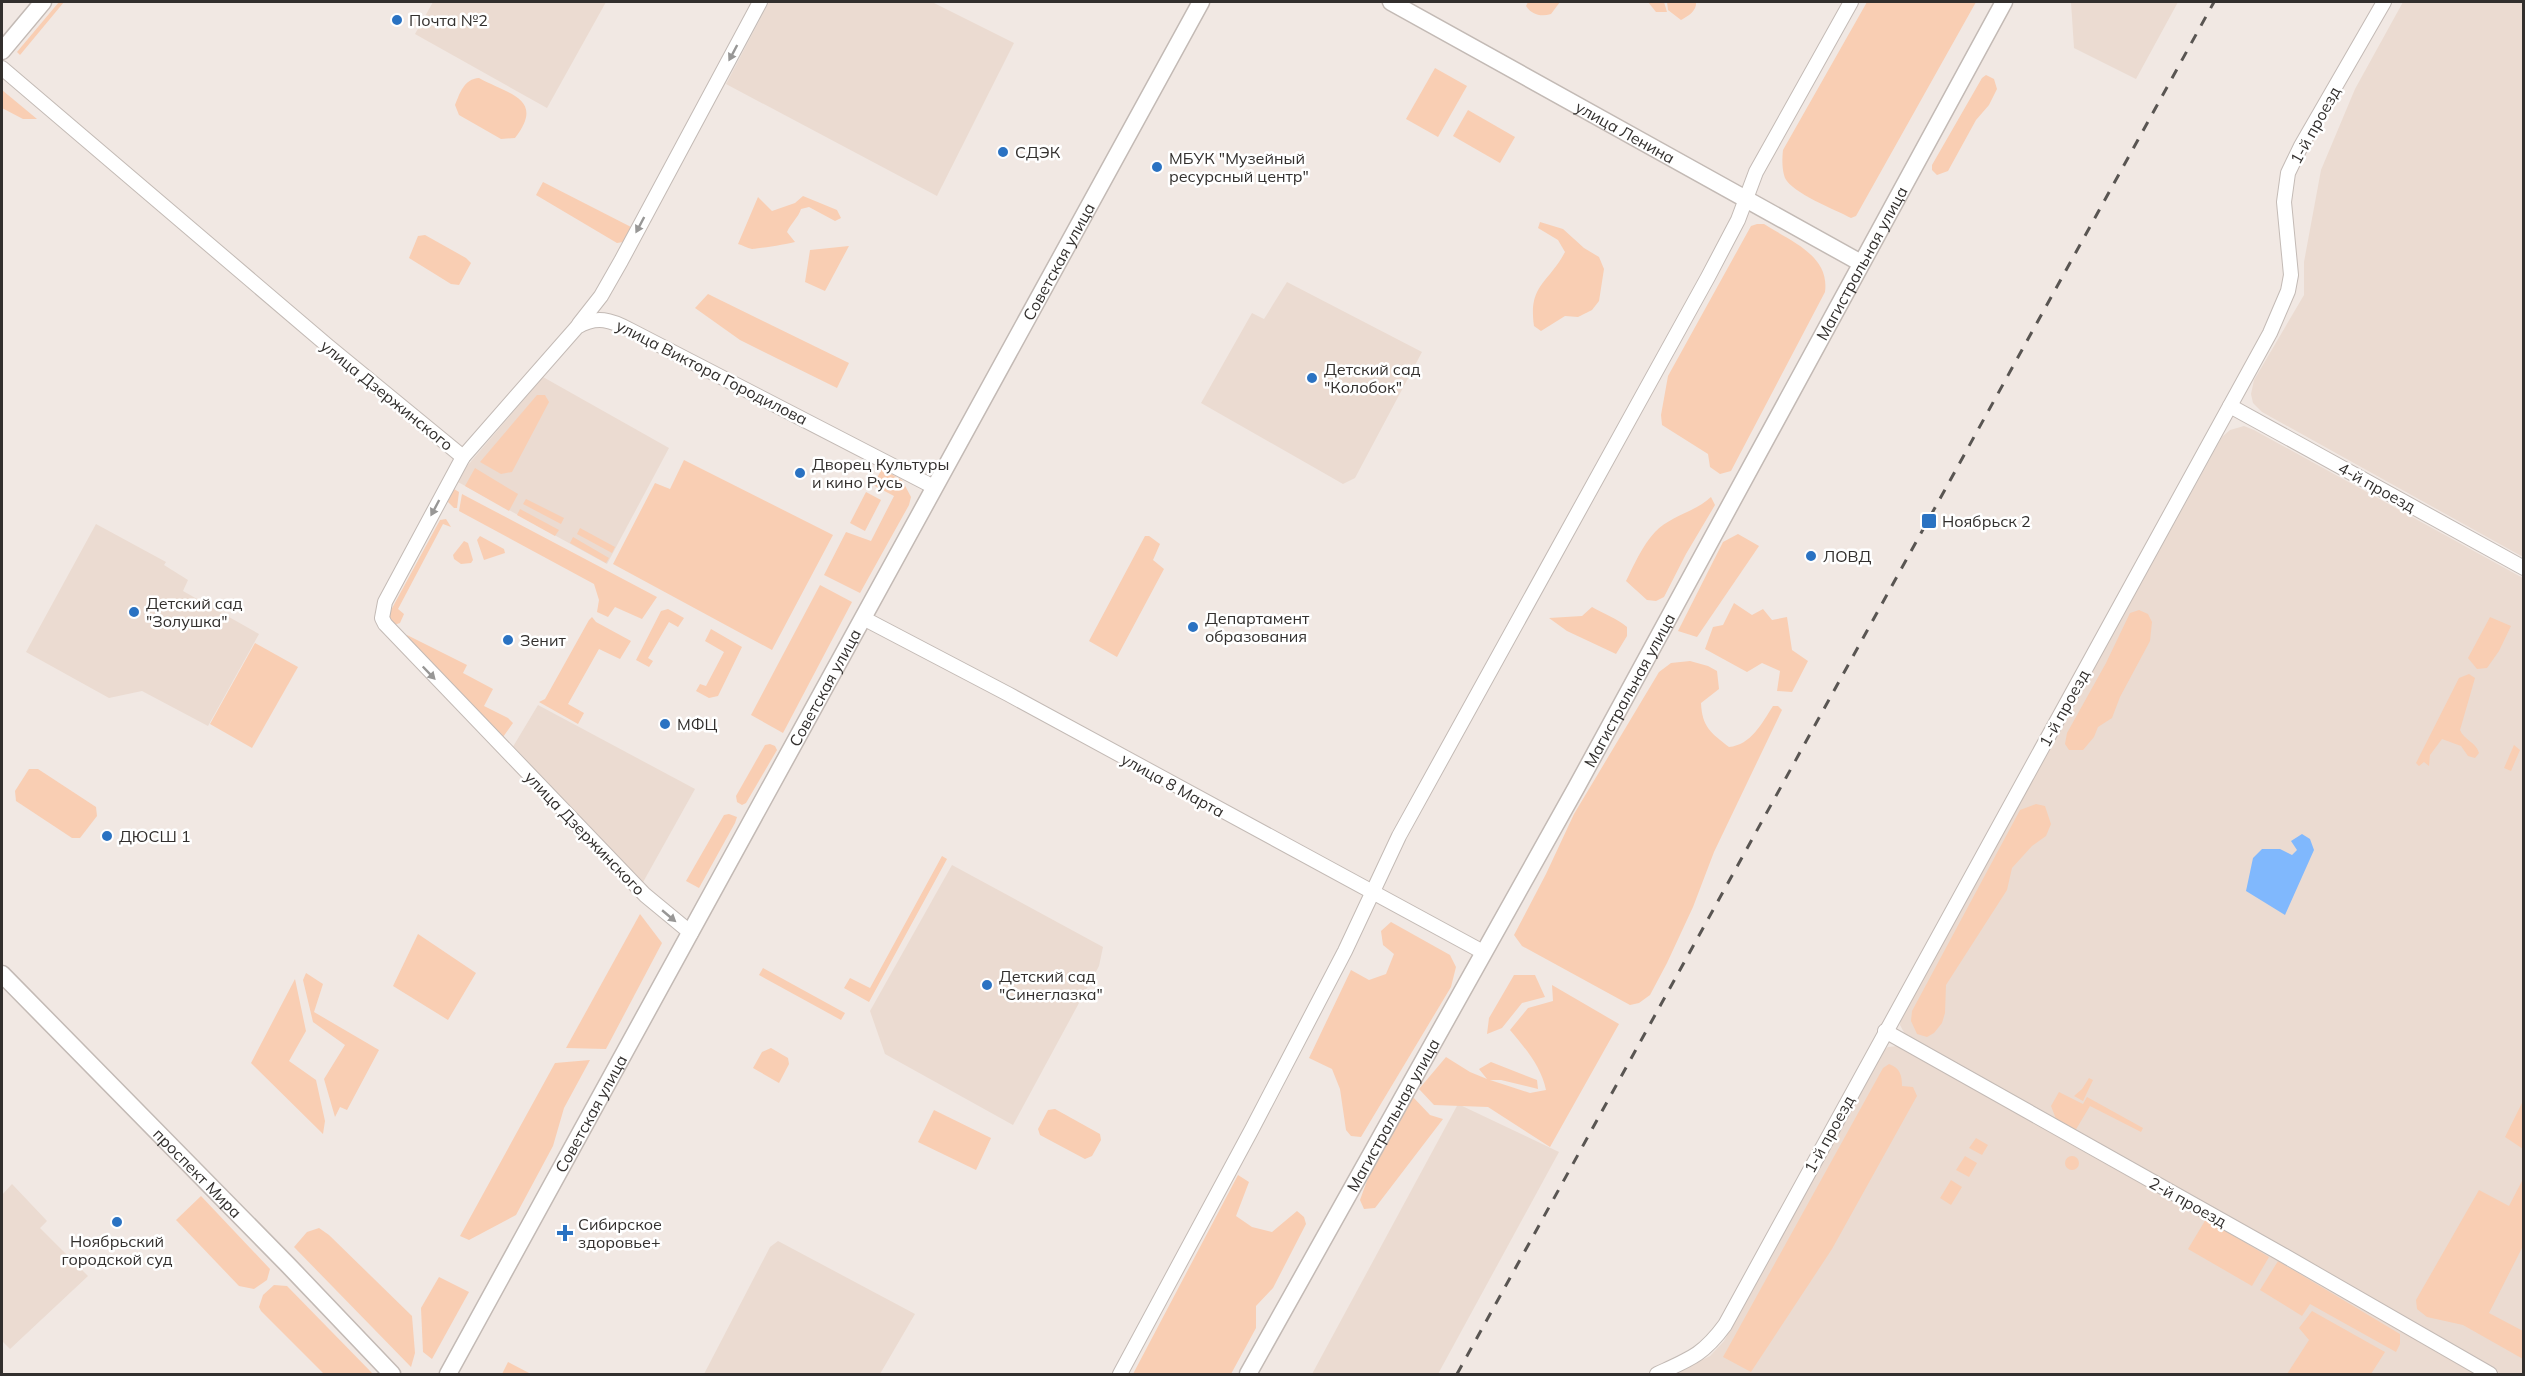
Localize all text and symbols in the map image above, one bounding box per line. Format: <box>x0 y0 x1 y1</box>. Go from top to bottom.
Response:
place label: Почта №2 <box>409 10 488 30</box>
marker: Почта №2 <box>390 13 404 27</box>
one-way arrow <box>728 45 738 62</box>
street label: 1-й проезд <box>2286 82 2345 167</box>
street label: улица Ленина <box>1572 97 1678 168</box>
place label: СДЭК <box>1015 142 1061 162</box>
marker: СДЭК <box>996 145 1010 159</box>
place label: МБУК "Музейный ресурсный центр" <box>1169 148 1309 186</box>
marker: МБУК "Музейный ресурсный центр" <box>1150 160 1164 174</box>
street label: Магистральная улица <box>1812 183 1912 344</box>
street label: Советская улица <box>1018 199 1099 324</box>
one-way arrow <box>635 217 645 234</box>
street label: улица Виктора Городилова <box>613 315 811 429</box>
street label: улица Дзержинского <box>317 335 457 455</box>
place label: Детский сад "Колобок" <box>1324 359 1421 397</box>
marker: Детский сад "Колобок" <box>1305 371 1319 385</box>
place label: Дворец Культуры и кино Русь <box>812 454 949 492</box>
street label: 4-й проезд <box>2335 458 2420 517</box>
marker: Дворец Культуры и кино Русь <box>793 466 807 480</box>
one-way arrow <box>430 500 440 517</box>
place label: Ноябрьск 2 <box>1942 511 2031 531</box>
marker: Ноябрьск 2 <box>1920 512 1938 530</box>
place label: ЛОВД <box>1823 546 1871 566</box>
marker: ЛОВД <box>1804 549 1818 563</box>
place label: Детский сад "Золушка" <box>146 593 243 631</box>
marker: Детский сад "Золушка" <box>127 605 141 619</box>
place label: Департамент образования <box>1205 608 1310 646</box>
street label: Магистральная улица <box>1579 610 1679 771</box>
marker: Департамент образования <box>1186 620 1200 634</box>
street label: Советская улица <box>784 625 865 750</box>
place label: Зенит <box>520 630 566 650</box>
marker: Зенит <box>501 633 515 647</box>
one-way arrow <box>422 665 436 680</box>
street label: 1-й проезд <box>2035 665 2094 750</box>
place label: МФЦ <box>677 714 718 734</box>
marker: МФЦ <box>658 717 672 731</box>
street label: улица 8 Марта <box>1118 748 1228 822</box>
street label: улица Дзержинского <box>521 767 649 899</box>
place label: ДЮСШ 1 <box>119 826 191 846</box>
marker: ДЮСШ 1 <box>100 829 114 843</box>
one-way arrow <box>661 909 676 922</box>
place label: Детский сад "Синеглазка" <box>999 966 1103 1004</box>
marker: Детский сад "Синеглазка" <box>980 978 994 992</box>
street label: Магистральная улица <box>1342 1035 1444 1195</box>
street label: Советская улица <box>551 1051 631 1176</box>
street label: 1-й проезд <box>1800 1091 1859 1176</box>
street label: проспект Мира <box>149 1124 246 1222</box>
street label: 2-й проезд <box>2146 1173 2231 1232</box>
place label: Сибирское здоровье+ <box>578 1214 662 1252</box>
marker: Ноябрьский городской суд <box>110 1215 124 1229</box>
marker: Сибирское здоровье+ <box>556 1224 574 1242</box>
place label: Ноябрьский городской суд <box>61 1231 173 1269</box>

